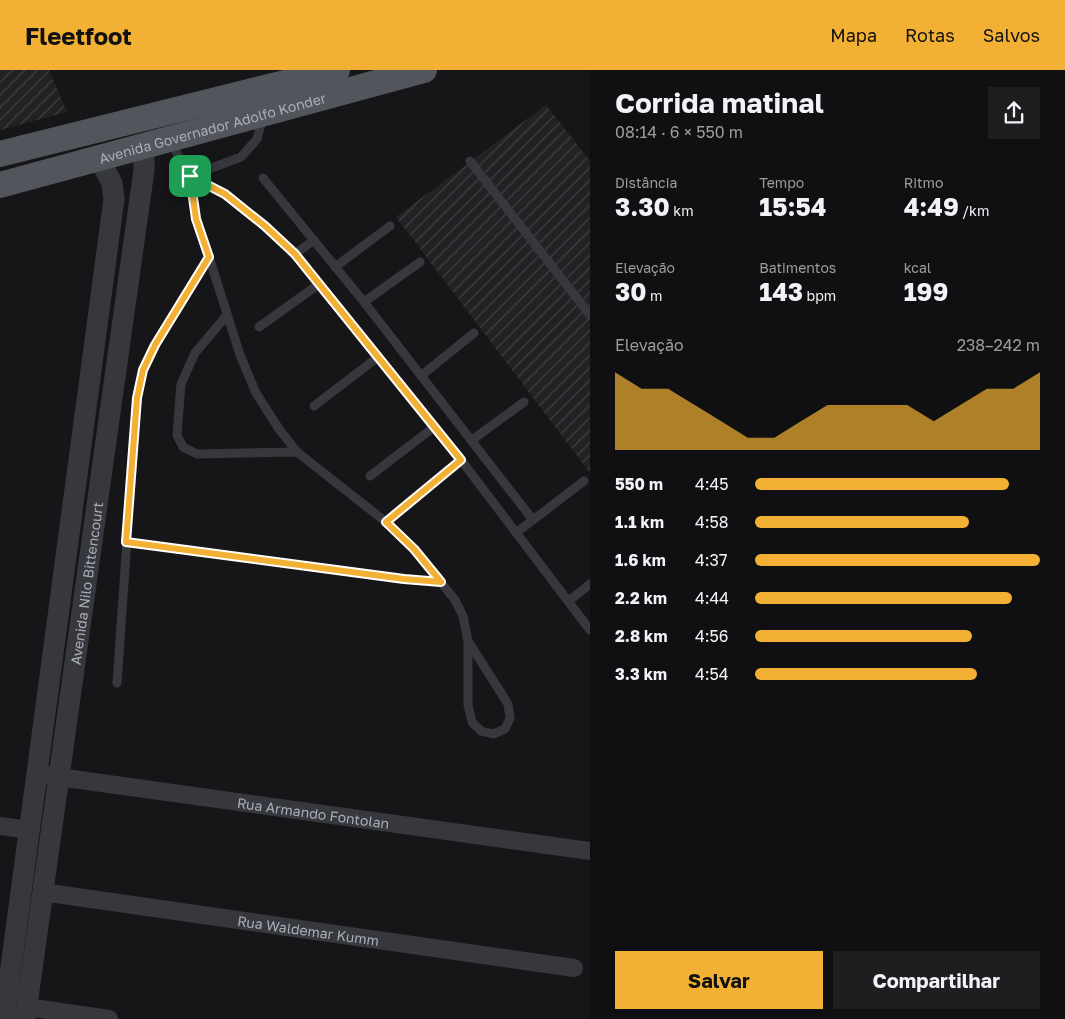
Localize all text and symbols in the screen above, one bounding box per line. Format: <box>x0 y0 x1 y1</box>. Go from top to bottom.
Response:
text: Fleetfoot <box>25 21 132 50</box>
text: Mapa <box>830 24 877 46</box>
text: Rotas <box>905 24 955 46</box>
text: Salvos <box>983 24 1040 46</box>
text: Corrida matinal <box>615 86 824 119</box>
button: share <box>988 87 1040 139</box>
street label: Avenida Governador Adolfo Konder <box>97 88 328 166</box>
text: 08:14 · 6 × 550 m <box>615 122 743 142</box>
pin <box>169 155 211 197</box>
icon: arrive <box>176 162 204 190</box>
text: Distância <box>615 174 677 191</box>
text: Tempo <box>759 174 804 191</box>
text: Ritmo <box>904 174 943 191</box>
text: 3.30 <box>615 191 670 222</box>
text: 15:54 <box>759 191 826 222</box>
text: 4:49 <box>904 191 959 222</box>
text: km <box>670 202 694 219</box>
text: /km <box>959 202 989 219</box>
text: Elevação <box>615 259 675 276</box>
text: Batimentos <box>759 259 836 276</box>
text: kcal <box>904 259 931 276</box>
text: 30 <box>615 276 647 307</box>
text: 143 <box>759 276 803 307</box>
text: 199 <box>904 276 948 307</box>
text: m <box>647 287 662 304</box>
text: bpm <box>803 287 836 304</box>
text: Elevação <box>615 335 684 355</box>
text: 238–242 m <box>957 335 1040 355</box>
text: 550 m <box>615 474 663 494</box>
text: 4:45 <box>695 474 729 494</box>
street label: Avenida Nilo Bittencourt <box>66 501 106 666</box>
text: 1.1 km <box>615 512 664 532</box>
text: 4:58 <box>695 512 729 532</box>
text: 1.6 km <box>615 550 666 570</box>
text: 4:37 <box>695 550 727 570</box>
text: 2.2 km <box>615 588 667 608</box>
text: 4:44 <box>695 588 729 608</box>
text: 2.8 km <box>615 626 667 646</box>
text: 4:56 <box>695 626 729 646</box>
text: 3.3 km <box>615 664 667 684</box>
text: 4:54 <box>695 664 729 684</box>
street label: Rua Armando Fontolan <box>236 793 391 831</box>
street label: Rua Waldemar Kumm <box>236 912 380 949</box>
button: Salvar <box>615 951 823 1009</box>
button: Compartilhar <box>833 951 1040 1009</box>

